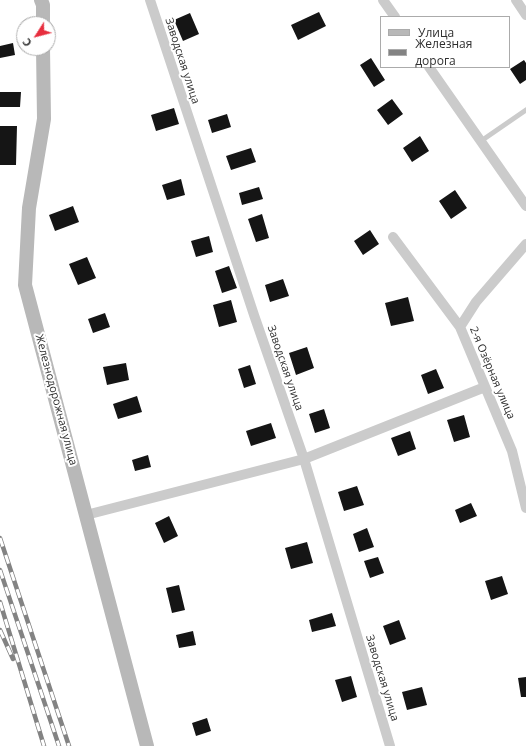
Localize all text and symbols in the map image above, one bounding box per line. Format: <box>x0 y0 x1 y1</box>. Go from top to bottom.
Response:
north arrow <box>16 16 56 56</box>
street label: Заводская улица <box>162 16 202 106</box>
legend <box>380 16 510 68</box>
text: Улица <box>418 24 454 41</box>
text: Железная дорога <box>415 35 472 69</box>
text: С <box>19 36 35 50</box>
street label: Заводская улица <box>264 323 306 413</box>
street label: 2-я Озёрная улица <box>467 325 517 421</box>
street label: Железнодорожная улица <box>32 333 80 467</box>
street label: Заводская улица <box>363 633 401 723</box>

